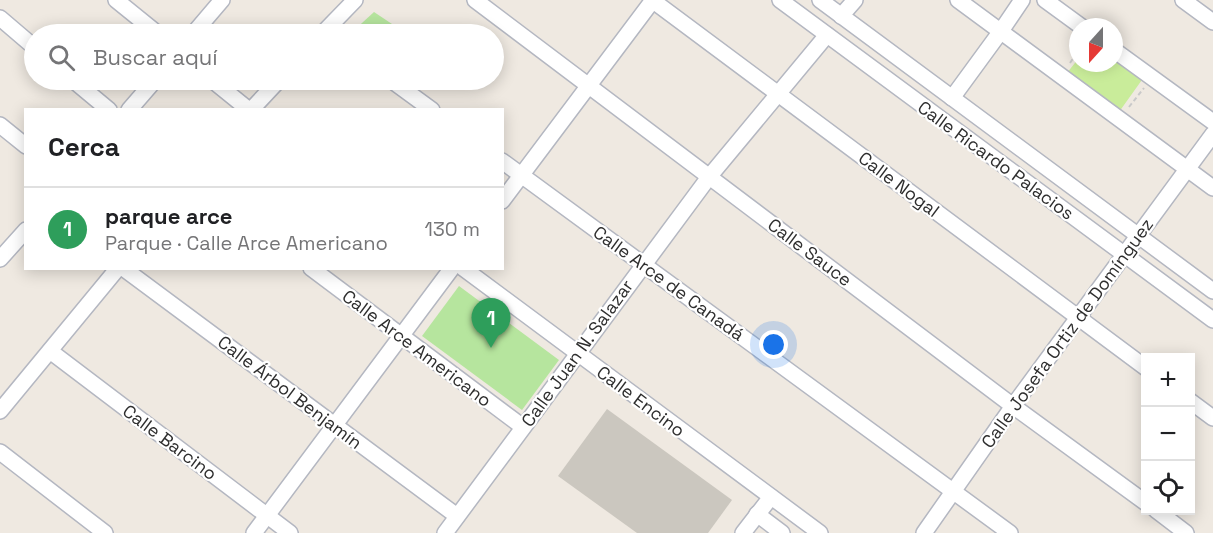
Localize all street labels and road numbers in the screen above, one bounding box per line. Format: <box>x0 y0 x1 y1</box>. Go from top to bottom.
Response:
street label: Calle Ricardo Palacios <box>913 95 1079 225</box>
street label: Calle Nogal <box>854 146 944 222</box>
street label: Calle Sauce <box>763 213 857 291</box>
street label: Calle Josefa Ortiz de Domínguez <box>976 214 1158 452</box>
street label: Calle Arce de Canadá <box>589 220 749 346</box>
street label: Calle Juan N. Salazar <box>516 275 638 431</box>
street label: Calle Arce Americano <box>338 284 496 412</box>
street label: Calle Árbol Benjamín <box>213 330 367 454</box>
street label: Calle Encino <box>592 360 690 442</box>
street label: Calle Barcino <box>118 399 222 485</box>

